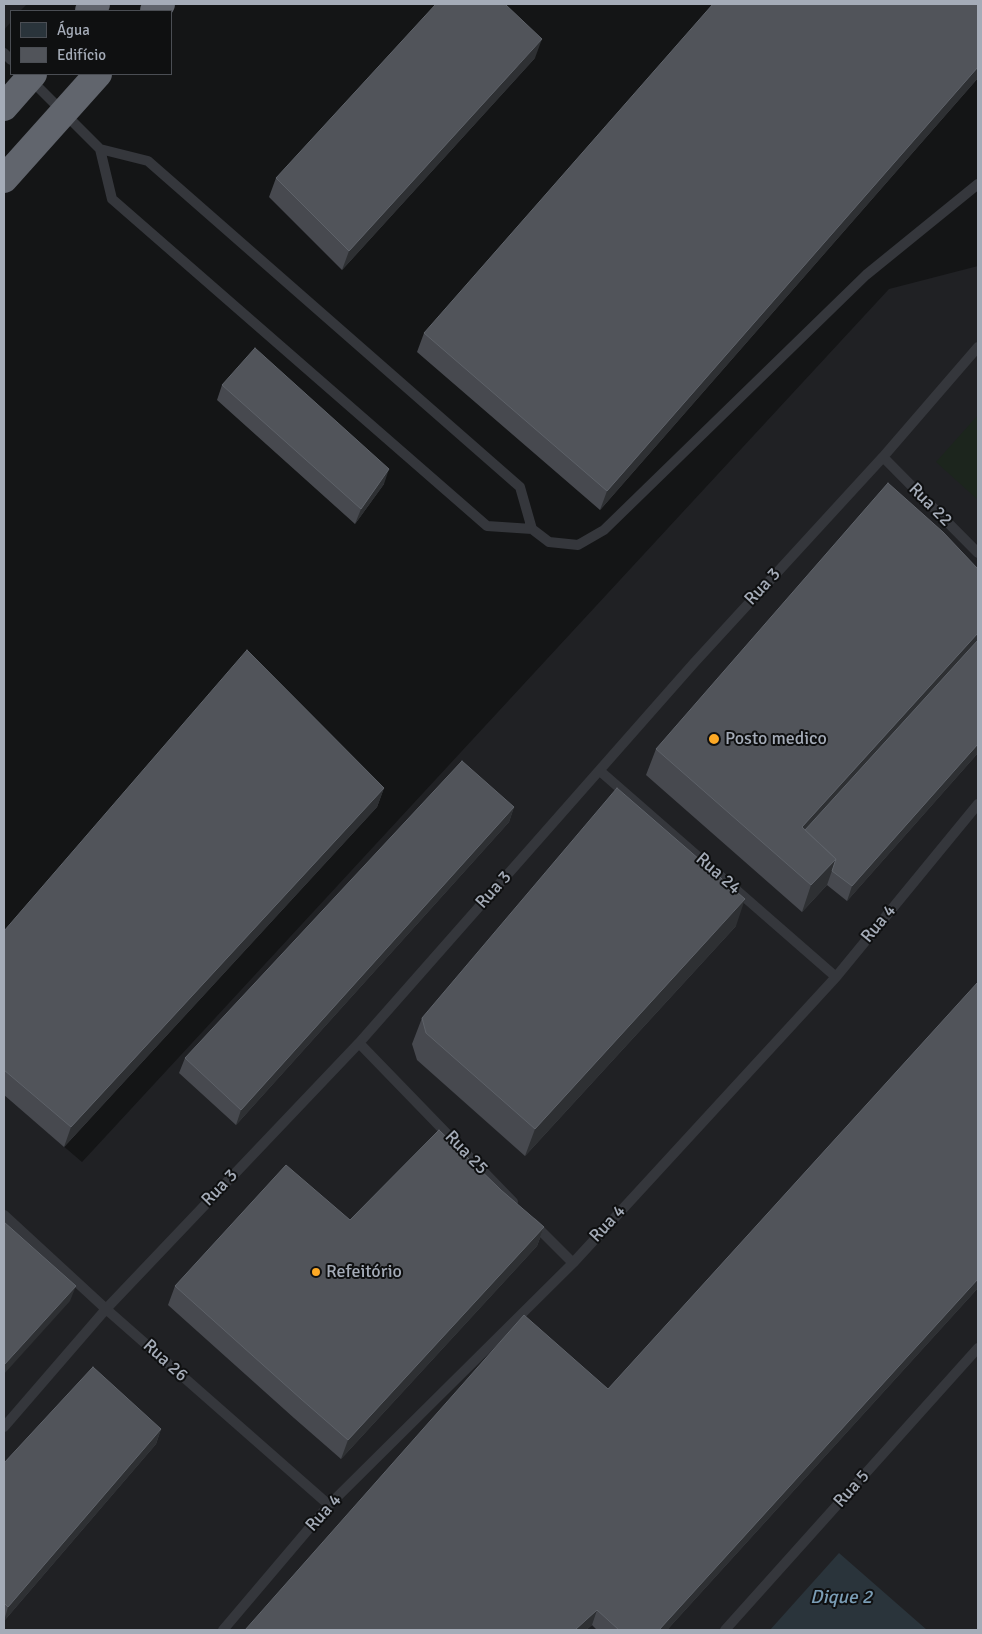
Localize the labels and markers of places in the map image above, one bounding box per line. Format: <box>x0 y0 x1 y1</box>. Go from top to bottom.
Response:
place label: Posto medico <box>725 728 827 750</box>
marker: Posto medico <box>707 732 721 746</box>
place label: Refeitório <box>326 1261 402 1283</box>
marker: Refeitório <box>310 1266 322 1278</box>

